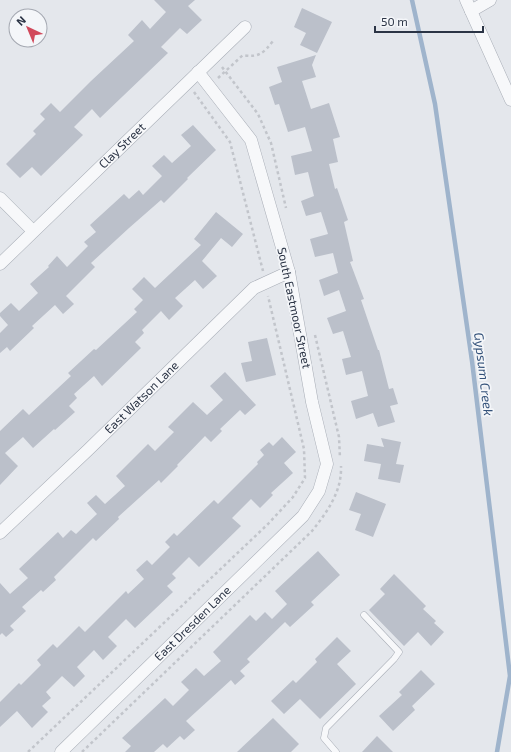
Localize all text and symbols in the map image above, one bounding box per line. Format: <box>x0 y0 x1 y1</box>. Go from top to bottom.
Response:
north arrow <box>8 8 48 48</box>
scale bar <box>375 8 483 34</box>
text: N <box>13 13 28 28</box>
text: 50 m <box>381 14 408 28</box>
street label: Clay Street <box>95 119 148 171</box>
street label: South Eastmoor Street <box>275 246 315 370</box>
water label: Gypsum Creek <box>471 331 497 417</box>
street label: East Watson Lane <box>101 358 181 436</box>
street label: East Dresden Lane <box>151 583 233 663</box>

